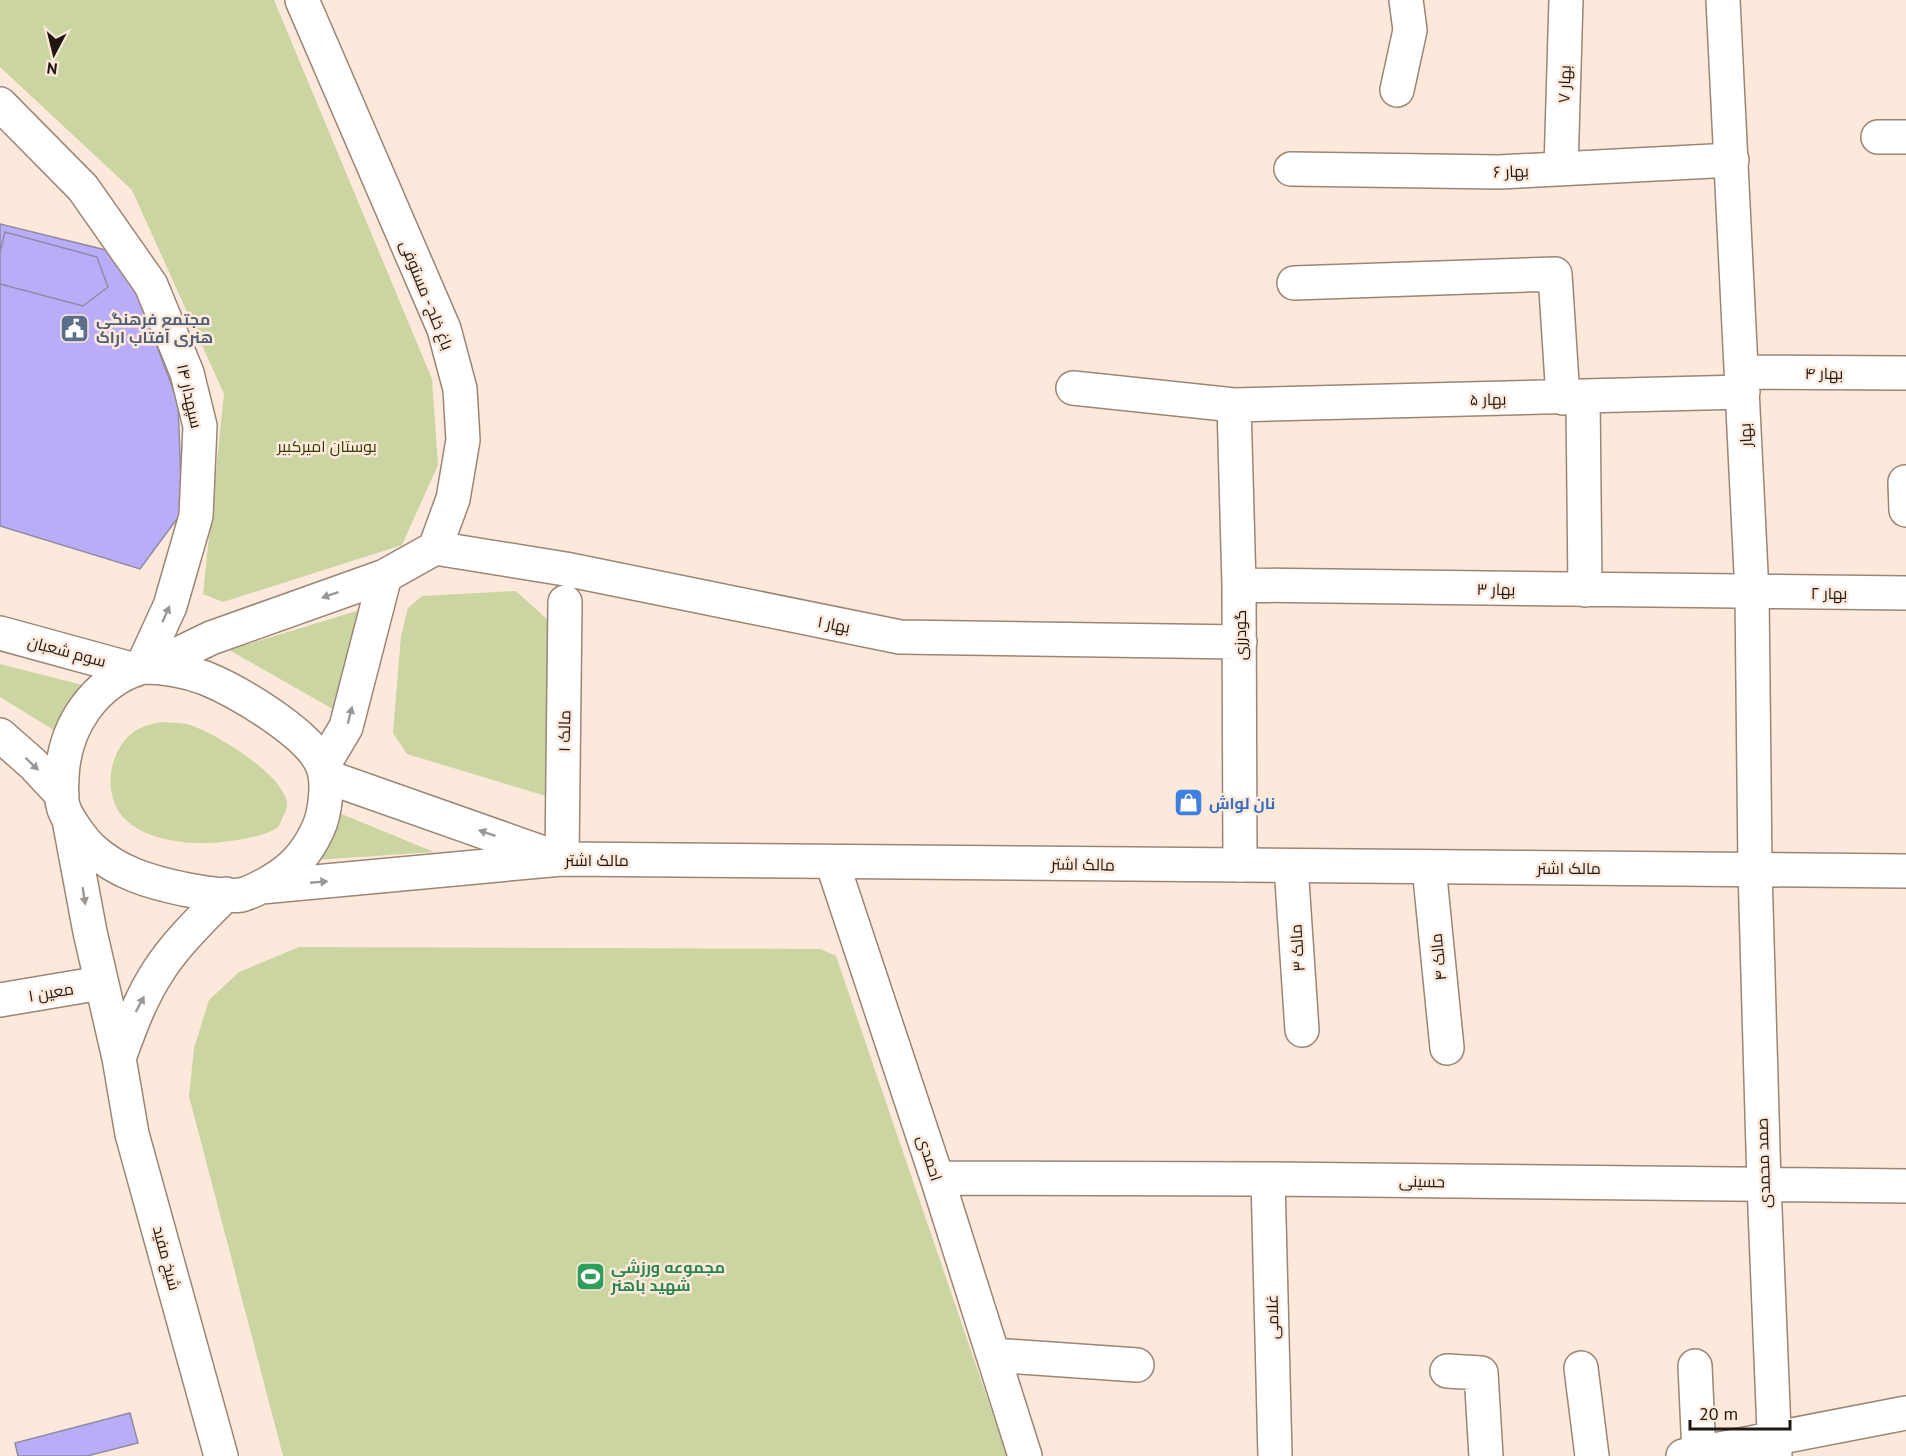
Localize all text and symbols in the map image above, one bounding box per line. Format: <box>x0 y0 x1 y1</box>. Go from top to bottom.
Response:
north arrow <box>24 24 84 84</box>
text: N <box>46 58 59 79</box>
street label: بهار ۷ <box>1553 65 1576 103</box>
street label: بهار ۶ <box>1493 160 1529 183</box>
street label: باغ خلج - مستوفی <box>394 237 458 353</box>
place label: مجتمع فرهنگی هنری آفتاب اراک <box>96 309 213 347</box>
public building icon: مجتمع فرهنگی هنری آفتاب اراک <box>59 312 91 344</box>
street label: سپهدار ۱۴ <box>172 362 207 430</box>
street label: بهار ۴ <box>1805 363 1843 384</box>
street label: بهار ۵ <box>1469 389 1507 410</box>
street label: بهار <box>1734 423 1757 448</box>
park label: بوستان امیرکبیر <box>276 436 377 457</box>
street label: بهار ۳ <box>1476 579 1516 600</box>
street label: بهار ۲ <box>1811 583 1847 604</box>
one-way arrow <box>321 591 339 601</box>
one-way arrow <box>162 605 171 622</box>
street label: گودرزی <box>1230 610 1251 660</box>
street label: بهار ۱ <box>816 611 852 638</box>
street label: سوم شعبان <box>25 631 108 673</box>
one-way arrow <box>345 705 355 724</box>
street label: مالک ۱ <box>554 710 574 752</box>
one-way arrow <box>25 756 39 770</box>
shop icon: نان لواش <box>1172 787 1204 819</box>
place label: نان لواش <box>1209 793 1275 813</box>
one-way arrow <box>478 828 496 837</box>
street label: مالک اشتر <box>564 850 629 870</box>
street label: مالک اشتر <box>1050 853 1115 875</box>
street label: مالک اشتر <box>1536 858 1601 878</box>
one-way arrow <box>310 877 329 886</box>
one-way arrow <box>80 887 89 906</box>
street label: مالک ۳ <box>1285 924 1309 972</box>
street label: مالک ۴ <box>1426 932 1450 982</box>
street label: معین ۱ <box>27 978 75 1007</box>
one-way arrow <box>136 995 145 1012</box>
street label: صمد محمدی <box>1751 1117 1776 1209</box>
street label: احمدی <box>912 1133 947 1184</box>
street label: حسینی <box>1399 1171 1445 1192</box>
street label: شیخ مفید <box>147 1224 185 1293</box>
place label: مجموعه ورزشی شهید باهنر <box>610 1257 725 1295</box>
sports icon: مجموعه ورزشی شهید باهنر <box>574 1260 606 1292</box>
street label: غلامی <box>1262 1294 1283 1339</box>
scale bar <box>1690 1393 1790 1431</box>
text: 20 m <box>1699 1402 1738 1425</box>

